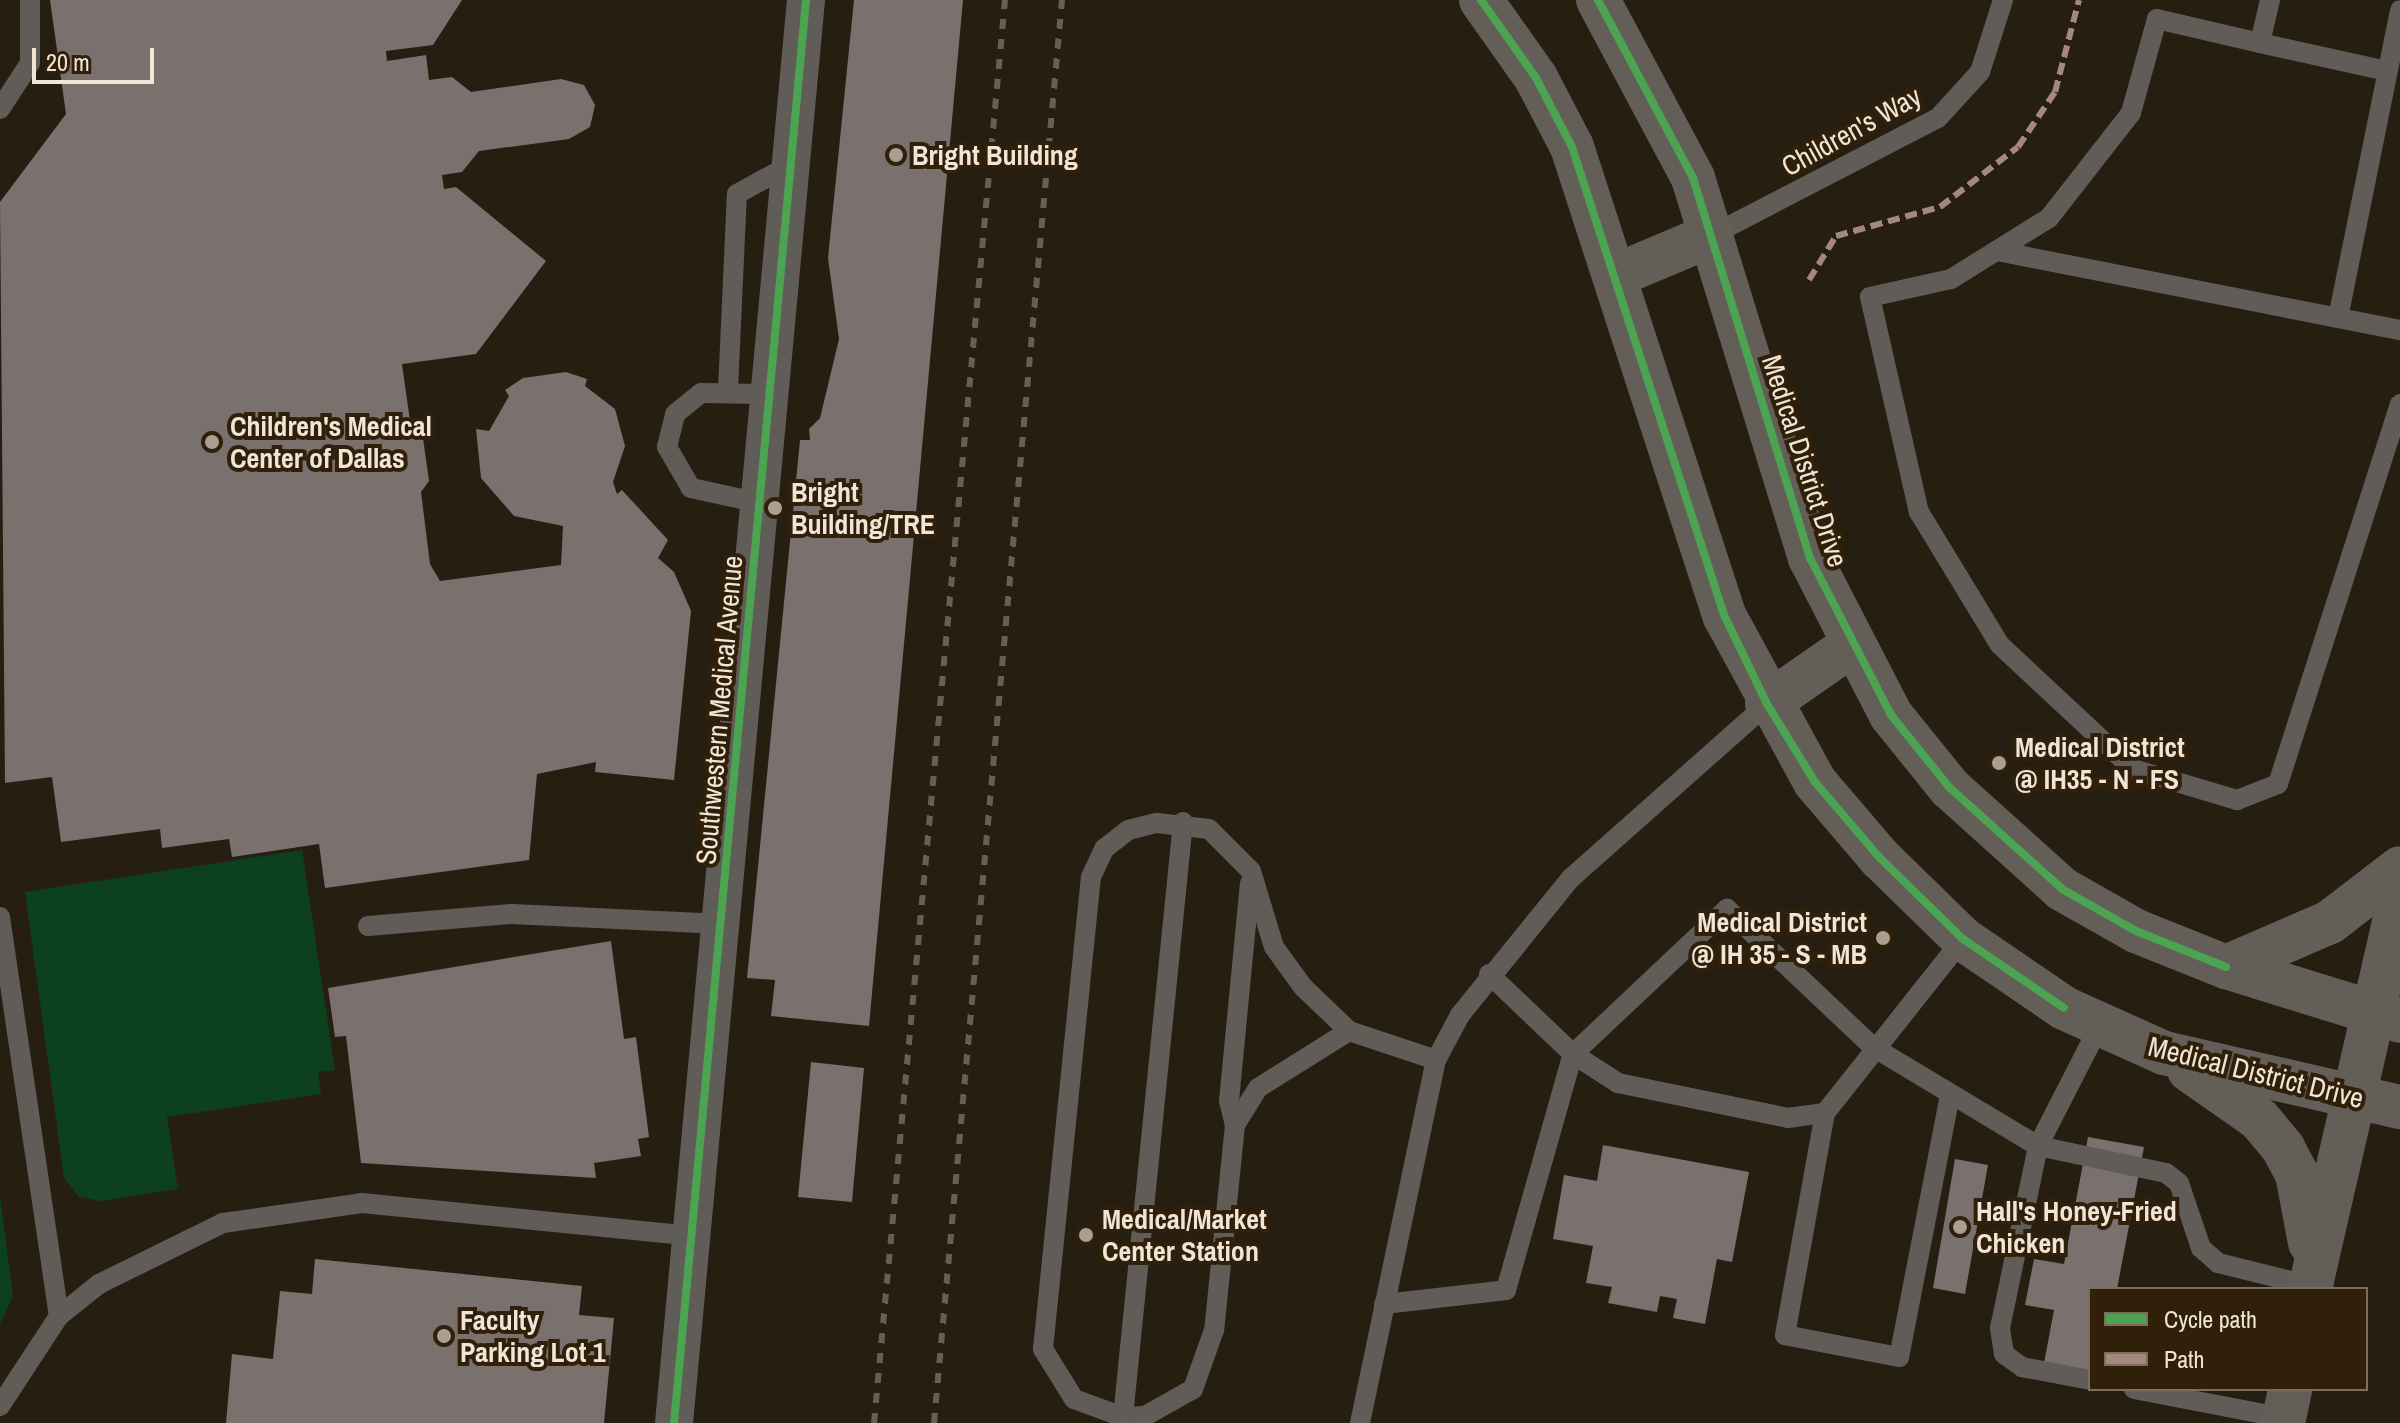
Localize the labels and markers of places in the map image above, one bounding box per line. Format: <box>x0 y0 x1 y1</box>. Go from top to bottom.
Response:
place label: Bright Building <box>912 138 1078 172</box>
marker: Bright Building <box>887 146 905 164</box>
place label: Children's Medical Center of Dallas <box>230 409 432 475</box>
marker: Children's Medical Center of Dallas <box>201 431 223 453</box>
place label: Bright Building/TRE <box>791 475 935 541</box>
marker: Bright Building/TRE <box>766 499 784 517</box>
place label: Medical District @ IH35 - N - FS <box>2015 730 2185 796</box>
marker: Medical District @ IH35 - N - FS <box>1990 754 2008 772</box>
place label: Medical District @ IH 35 - S - MB <box>1691 905 1867 971</box>
marker: Medical District @ IH 35 - S - MB <box>1874 929 1892 947</box>
place label: Hall's Honey-Fried Chicken <box>1976 1194 2177 1260</box>
place label: Medical/Market Center Station <box>1102 1202 1267 1268</box>
marker: Hall's Honey-Fried Chicken <box>1951 1218 1969 1236</box>
marker: Medical/Market Center Station <box>1077 1226 1095 1244</box>
place label: Faculty Parking Lot 1 <box>460 1303 605 1369</box>
marker: Faculty Parking Lot 1 <box>435 1327 453 1345</box>

